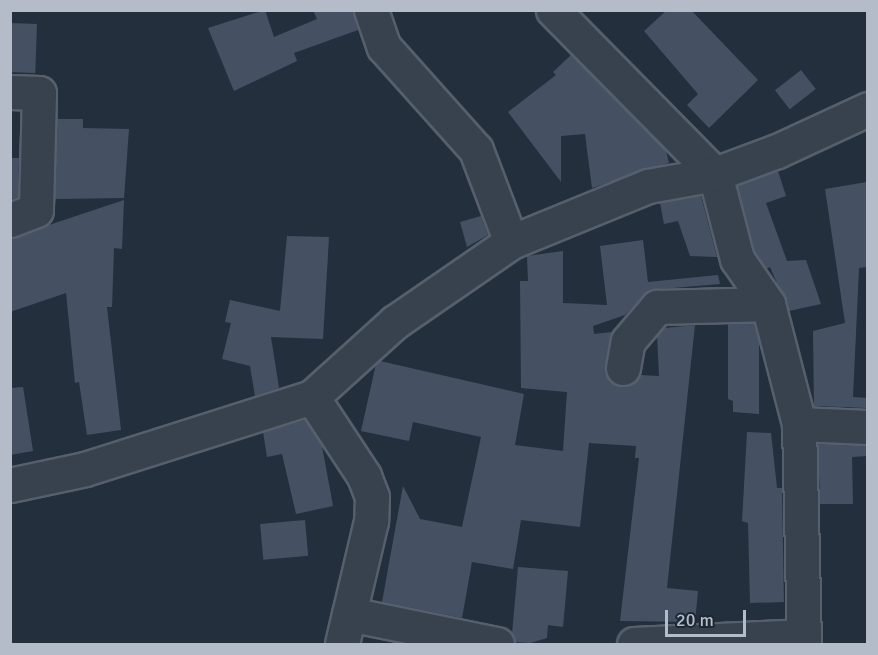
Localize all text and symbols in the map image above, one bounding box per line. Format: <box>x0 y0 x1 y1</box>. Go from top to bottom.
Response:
scale bar <box>668 598 749 636</box>
text: 20 m <box>676 609 714 631</box>

